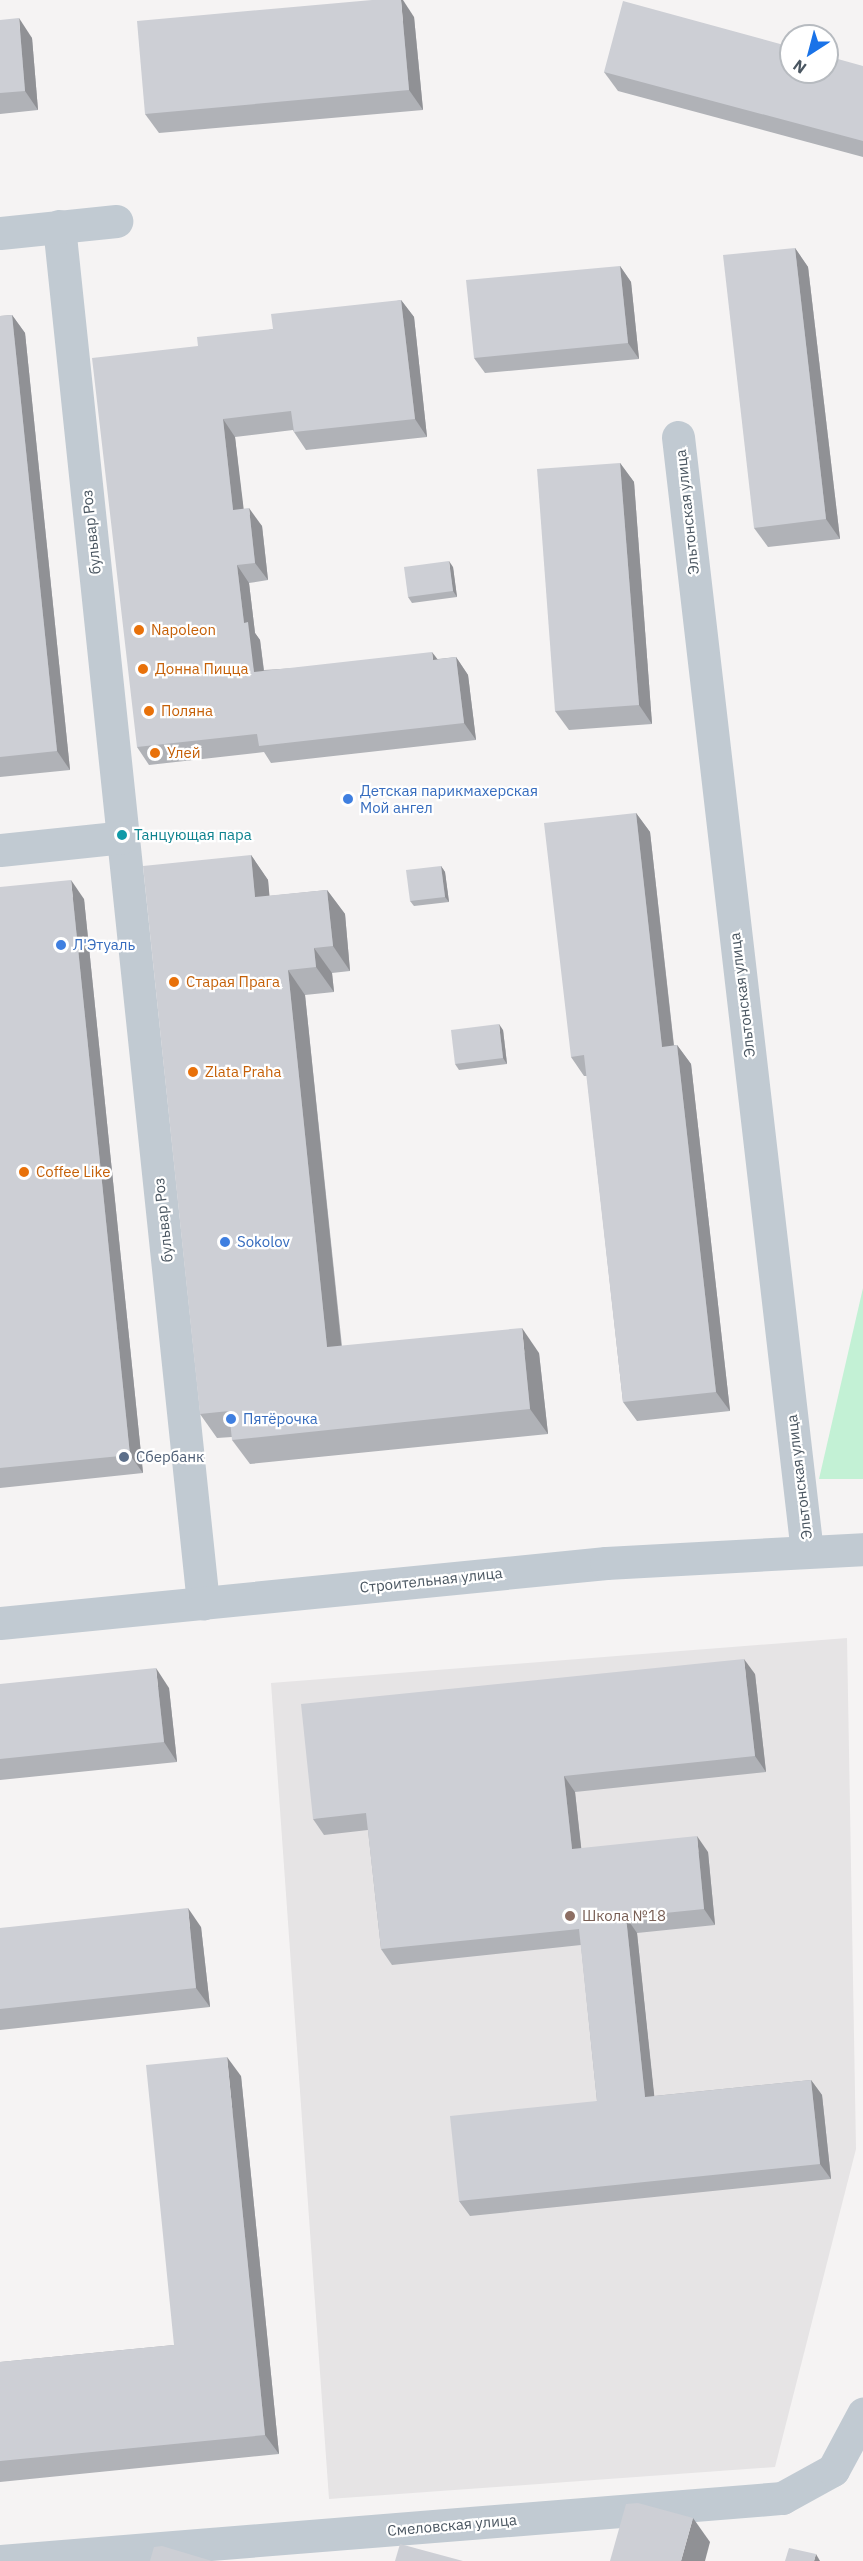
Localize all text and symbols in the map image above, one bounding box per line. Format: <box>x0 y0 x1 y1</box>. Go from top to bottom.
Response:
north arrow <box>779 24 839 84</box>
text: N <box>789 55 810 78</box>
street label: Эльтонская улица <box>671 449 703 575</box>
street label: бульвар Роз <box>78 489 104 575</box>
place label: Napoleon <box>151 621 216 639</box>
marker: Napoleon <box>132 623 146 637</box>
place label: Донна Пицца <box>155 660 249 678</box>
marker: Донна Пицца <box>136 662 150 676</box>
place label: Поляна <box>161 702 213 720</box>
marker: Поляна <box>142 704 156 718</box>
place label: Улей <box>167 744 201 762</box>
marker: Улей <box>148 746 162 760</box>
place label: Детская парикмахерская Мой ангел <box>360 781 538 816</box>
marker: Детская парикмахерская Мой ангел <box>341 792 355 806</box>
place label: Танцующая пара <box>134 826 252 844</box>
marker: Танцующая пара <box>115 828 129 842</box>
street label: Эльтонская улица <box>725 932 759 1058</box>
place label: Л'Этуаль <box>73 936 135 954</box>
marker: Л'Этуаль <box>54 938 68 952</box>
place label: Старая Прага <box>186 973 280 991</box>
marker: Старая Прага <box>167 975 181 989</box>
place label: Zlata Praha <box>205 1063 282 1081</box>
marker: Zlata Praha <box>186 1065 200 1079</box>
place label: Coffee Like <box>36 1163 110 1181</box>
marker: Coffee Like <box>17 1165 31 1179</box>
street label: бульвар Роз <box>150 1177 176 1263</box>
place label: Sokolov <box>237 1233 290 1251</box>
marker: Sokolov <box>218 1235 232 1249</box>
place label: Пятёрочка <box>243 1410 318 1428</box>
marker: Пятёрочка <box>224 1412 238 1426</box>
street label: Эльтонская улица <box>782 1414 816 1540</box>
place label: Сбербанк <box>136 1448 204 1466</box>
marker: Сбербанк <box>117 1450 131 1464</box>
street label: Строительная улица <box>359 1564 503 1596</box>
place label: Школа №18 <box>582 1907 666 1925</box>
marker: Школа №18 <box>563 1909 577 1923</box>
street label: Смеловская улица <box>386 2510 518 2540</box>

